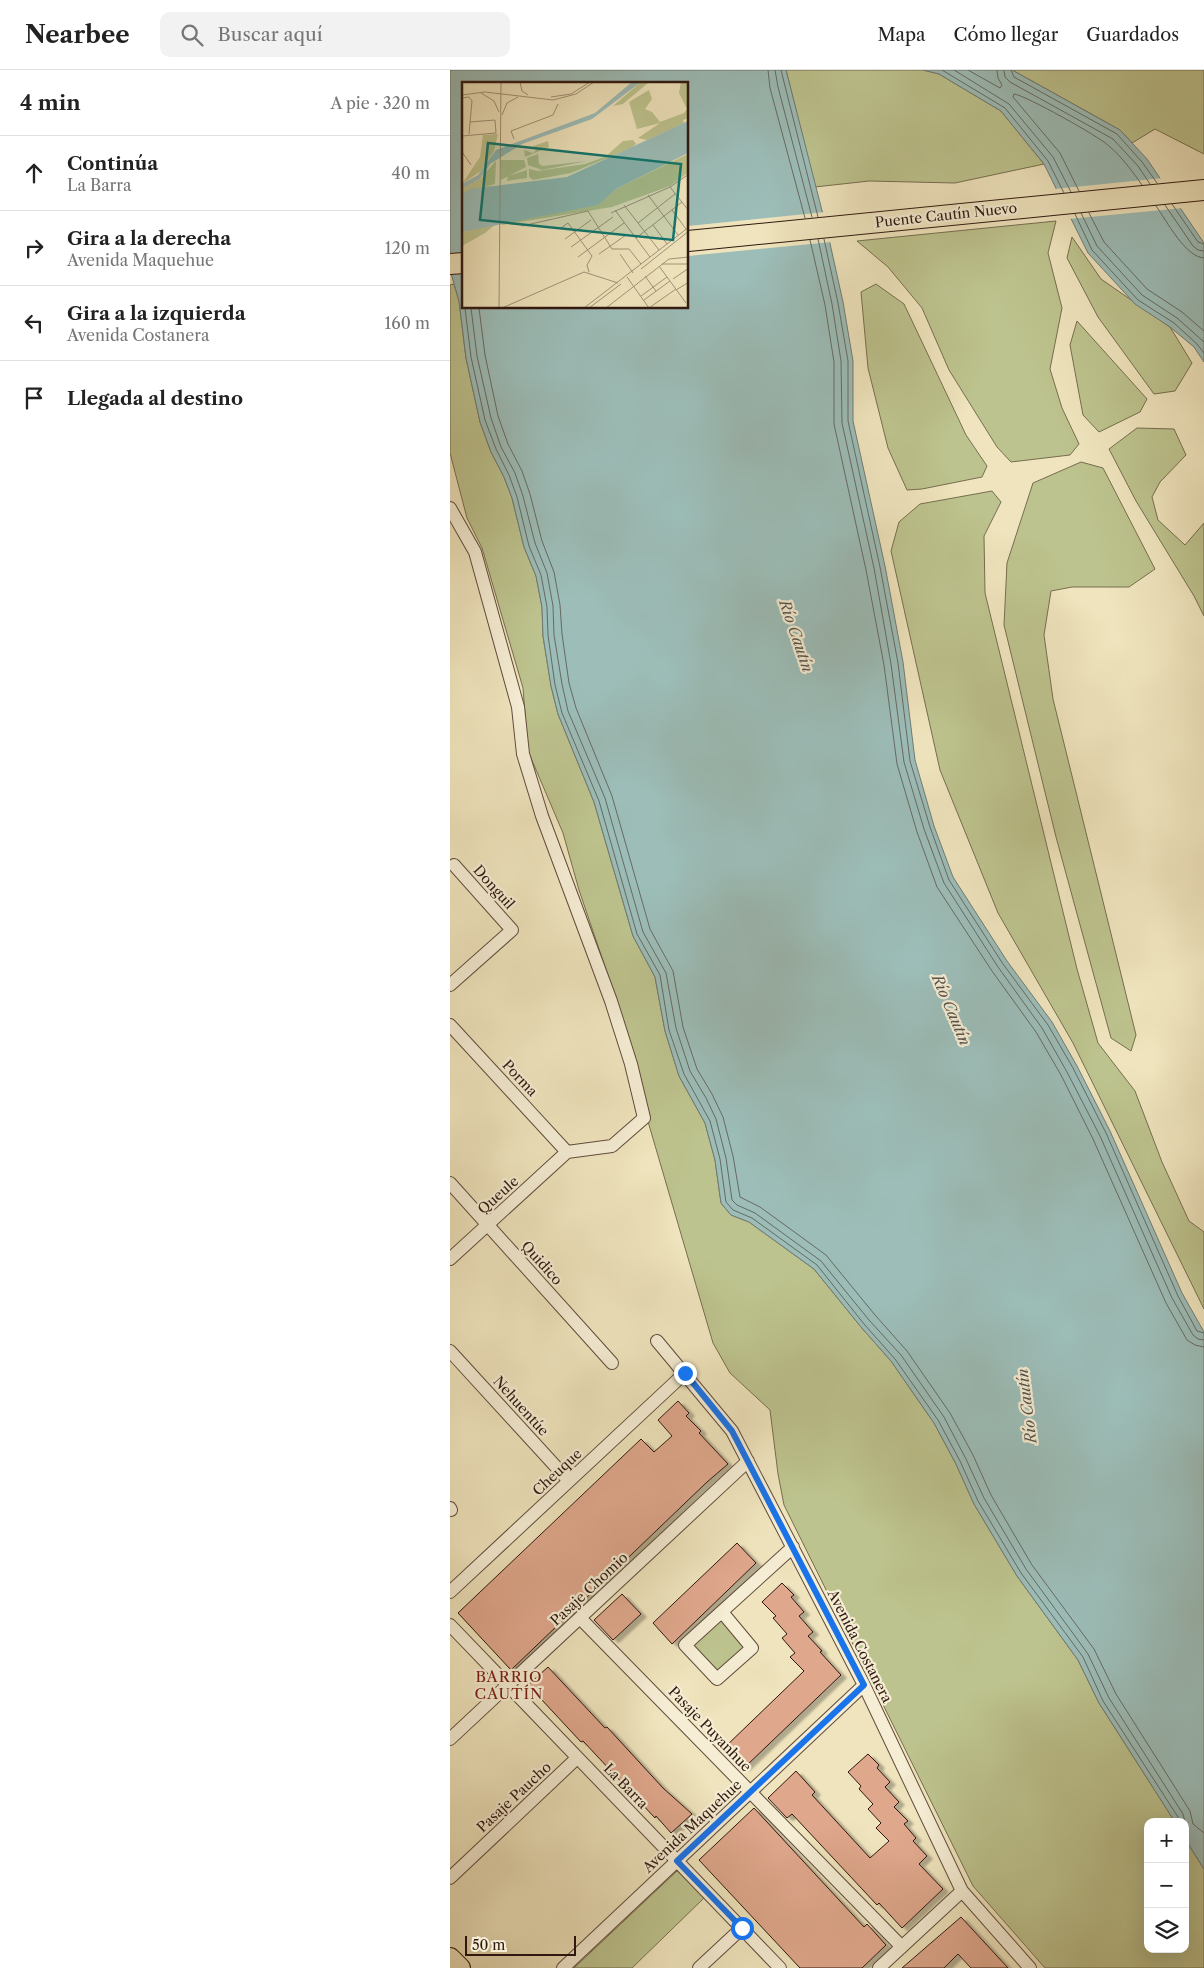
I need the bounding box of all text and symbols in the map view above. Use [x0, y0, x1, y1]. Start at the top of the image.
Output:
search box [160, 12, 510, 57]
text: Nearbee [25, 20, 130, 49]
icon: search [178, 21, 206, 49]
text: Buscar aquí [218, 23, 323, 46]
text: Mapa [877, 24, 926, 46]
text: Cómo llegar [954, 24, 1058, 46]
text: Guardados [1086, 24, 1179, 46]
inset map [462, 82, 689, 309]
text: 4 min [20, 90, 81, 115]
text: A pie · 320 m [330, 93, 430, 113]
text: Continúa [67, 152, 158, 175]
icon: ahead [20, 159, 48, 187]
text: 40 m [391, 163, 430, 183]
text: La Barra [67, 175, 131, 195]
street label: Puente Cautín Nuevo [874, 199, 1018, 231]
text: Gira a la derecha [67, 227, 231, 250]
icon: right [20, 234, 48, 262]
text: 120 m [385, 238, 430, 258]
text: Avenida Maquehue [67, 250, 214, 270]
text: Gira a la izquierda [67, 302, 246, 325]
icon: left [20, 309, 48, 337]
text: 160 m [385, 313, 430, 333]
text: Avenida Costanera [67, 325, 209, 345]
icon: arrive [20, 384, 48, 412]
text: Llegada al destino [67, 387, 243, 410]
water label: Río Cautín [775, 596, 818, 675]
street label: Donguil [470, 861, 518, 913]
water label: Río Cautín [928, 970, 975, 1048]
street label: Porma [498, 1056, 542, 1101]
street label: Queule [474, 1172, 522, 1218]
street label: Quidico [517, 1237, 567, 1289]
route end [674, 1362, 697, 1385]
water label: Río Cautín [1012, 1367, 1041, 1446]
street label: Nehuentúe [489, 1372, 553, 1440]
street label: Cheuque [529, 1445, 586, 1499]
street label: Pasaje Chomio [546, 1548, 632, 1630]
street label: Avenida Costanera [823, 1586, 897, 1706]
district label: BARRIO CAUTÍN [475, 1667, 543, 1703]
street label: Pasaje Puyanhue [665, 1682, 755, 1776]
street label: Pasaje Paucho [473, 1758, 555, 1836]
street label: La Barra [600, 1759, 652, 1813]
street label: Avenida Maquehue [638, 1775, 745, 1877]
map controls [1144, 1818, 1189, 1953]
button: + [1144, 1818, 1189, 1863]
button: − [1144, 1863, 1189, 1908]
button: layers [1144, 1908, 1189, 1953]
route start [731, 1917, 754, 1940]
scale bar [465, 1933, 576, 1956]
text: 50 m [472, 1936, 505, 1954]

